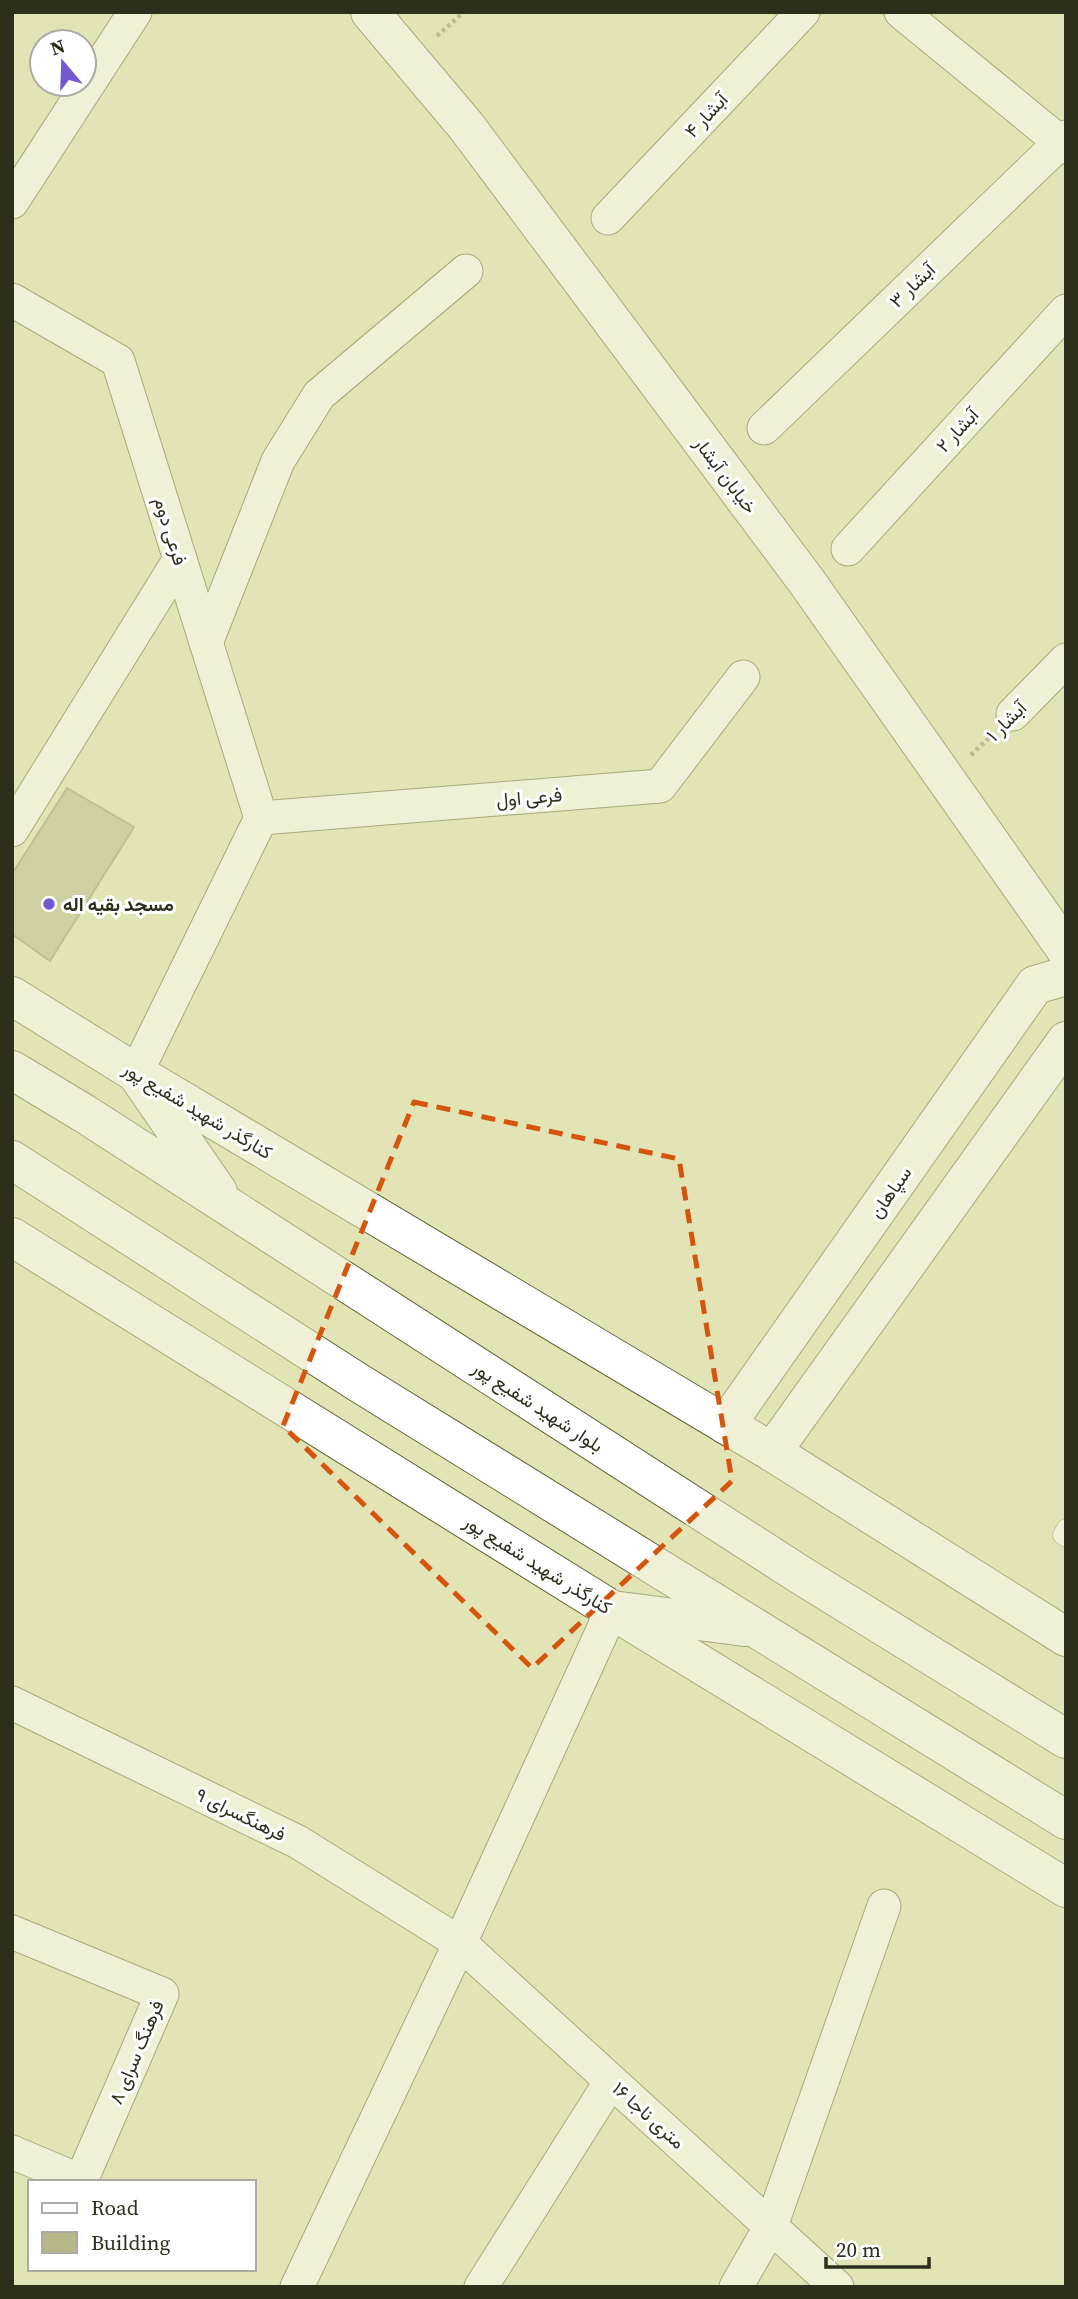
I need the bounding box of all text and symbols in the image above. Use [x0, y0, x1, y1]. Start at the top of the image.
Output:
north arrow [28, 28, 98, 98]
text: N [47, 32, 68, 61]
street label: آبشار ۴ [678, 86, 735, 143]
street label: آبشار ۳ [883, 256, 942, 313]
street label: آبشار ۲ [930, 401, 985, 458]
street label: خیابان آبشار [688, 430, 763, 519]
street label: فرعی دوم [148, 494, 194, 568]
street label: آبشار ۱ [980, 694, 1033, 747]
street label: فرعی اول [495, 781, 563, 813]
place label: مسجد بقیه اله [63, 891, 174, 917]
marker: مسجد بقیه اله [41, 896, 57, 912]
street label: کنارگذر شهید شفیع پور [117, 1055, 278, 1166]
street label: سپاهان [863, 1161, 918, 1224]
street label: بلوار شهید شفیع پور [466, 1353, 609, 1459]
street label: کنارگذر شهید شفیع پور [458, 1507, 617, 1621]
street label: فرهنگسرای ۹ [192, 1781, 290, 1847]
street label: فرهنگ سرای ۸ [102, 1996, 170, 2108]
street label: ۱۶ متری ناجا [607, 2075, 691, 2155]
legend [28, 2180, 256, 2271]
text: Road [91, 2193, 139, 2222]
scale bar [826, 2226, 929, 2270]
text: Building [91, 2228, 170, 2257]
text: 20 m [836, 2235, 881, 2264]

